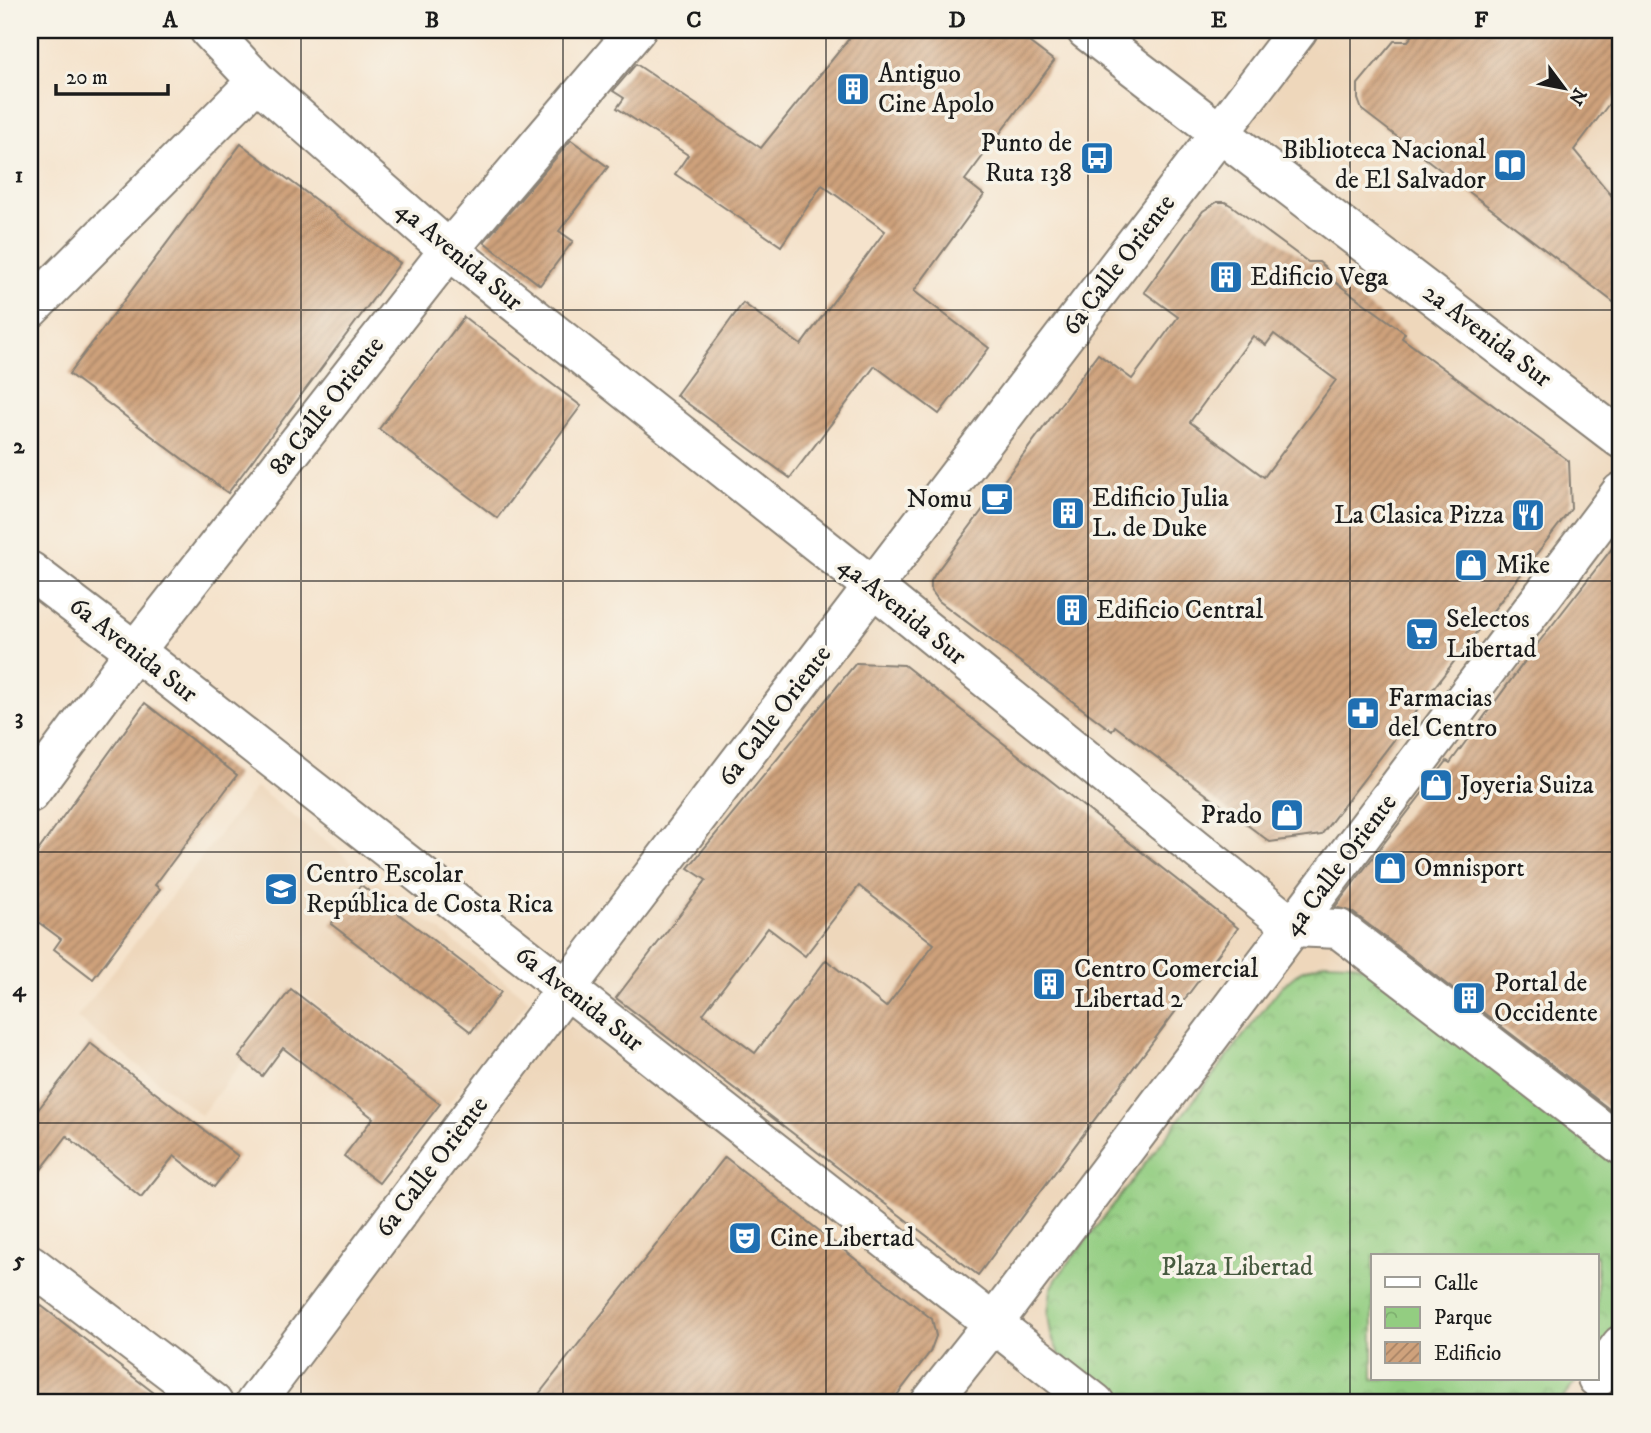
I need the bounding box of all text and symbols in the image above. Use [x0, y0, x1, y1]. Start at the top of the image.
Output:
text: A [162, 6, 179, 35]
text: B [425, 6, 439, 35]
text: C [686, 6, 702, 35]
text: D [948, 6, 966, 35]
text: E [1211, 6, 1227, 35]
text: F [1474, 6, 1489, 35]
scale bar [56, 52, 168, 96]
north arrow [1528, 52, 1598, 122]
place label: Antiguo Cine Apolo [878, 58, 994, 121]
text: 20 m [66, 65, 108, 91]
building icon: Antiguo Cine Apolo [834, 70, 872, 108]
text: N [1563, 84, 1591, 109]
place label: Punto de Ruta 138 [981, 127, 1072, 190]
place label: Biblioteca Nacional de El Salvador [1282, 134, 1486, 197]
bus stop icon: Punto de Ruta 138 [1078, 139, 1116, 177]
library icon: Biblioteca Nacional de El Salvador [1491, 146, 1529, 184]
text: 1 [15, 161, 23, 190]
street label: 6a Calle Oriente [1055, 188, 1183, 342]
street label: 4a Avenida Sur [389, 193, 529, 319]
building icon: Edificio Vega [1207, 258, 1245, 296]
place label: Edificio Vega [1250, 261, 1388, 294]
street label: 2a Avenida Sur [1416, 277, 1558, 396]
street label: 8a Calle Oriente [262, 330, 392, 482]
text: 2 [13, 432, 25, 461]
cafe icon: Nomu [978, 480, 1016, 518]
place label: Edificio Julia L. de Duke [1092, 482, 1229, 545]
place label: Nomu [907, 483, 972, 516]
building icon: Edificio Julia L. de Duke [1049, 494, 1087, 532]
restaurant icon: La Clasica Pizza [1509, 496, 1547, 534]
place label: La Clasica Pizza [1334, 499, 1504, 532]
shop icon: Mike [1452, 546, 1490, 584]
street label: 4a Avenida Sur [831, 549, 973, 673]
place label: Mike [1496, 549, 1550, 582]
street label: 6a Avenida Sur [62, 590, 204, 711]
building icon: Edificio Central [1053, 591, 1091, 629]
place label: Edificio Central [1096, 594, 1263, 627]
place label: Selectos Libertad [1446, 603, 1536, 666]
supermarket icon: Selectos Libertad [1403, 615, 1441, 653]
street label: 6a Calle Oriente [711, 639, 839, 793]
place label: Farmacias del Centro [1388, 682, 1497, 745]
pharmacy icon: Farmacias del Centro [1344, 694, 1382, 732]
text: 3 [15, 703, 23, 732]
shop icon: Joyeria Suiza [1417, 766, 1455, 804]
place label: Joyeria Suiza [1458, 769, 1594, 802]
street label: 4a Calle Oriente [1276, 787, 1404, 943]
shop icon: Prado [1268, 796, 1306, 834]
place label: Prado [1201, 799, 1262, 832]
shop icon: Omnisport [1371, 849, 1409, 887]
place label: Omnisport [1414, 852, 1525, 885]
place label: Centro Escolar República de Costa Rica [306, 858, 553, 921]
school or university icon: Centro Escolar República de Costa Rica [262, 870, 300, 908]
street label: 6a Avenida Sur [508, 939, 650, 1060]
place label: Centro Comercial Libertad 2 [1074, 953, 1258, 1016]
building icon: Centro Comercial Libertad 2 [1030, 965, 1068, 1003]
place label: Portal de Occidente [1494, 967, 1598, 1030]
text: 4 [12, 975, 27, 1004]
building icon: Portal de Occidente [1450, 979, 1488, 1017]
street label: 6a Calle Oriente [368, 1090, 496, 1244]
theatre icon: Cine Libertad [726, 1219, 764, 1257]
place label: Cine Libertad [770, 1222, 914, 1255]
text: 5 [12, 1246, 25, 1275]
park label: Plaza Libertad [1161, 1251, 1313, 1284]
legend [1371, 1254, 1598, 1380]
text: Calle [1434, 1271, 1478, 1297]
text: Parque [1434, 1305, 1492, 1331]
text: Edificio [1434, 1341, 1501, 1367]

